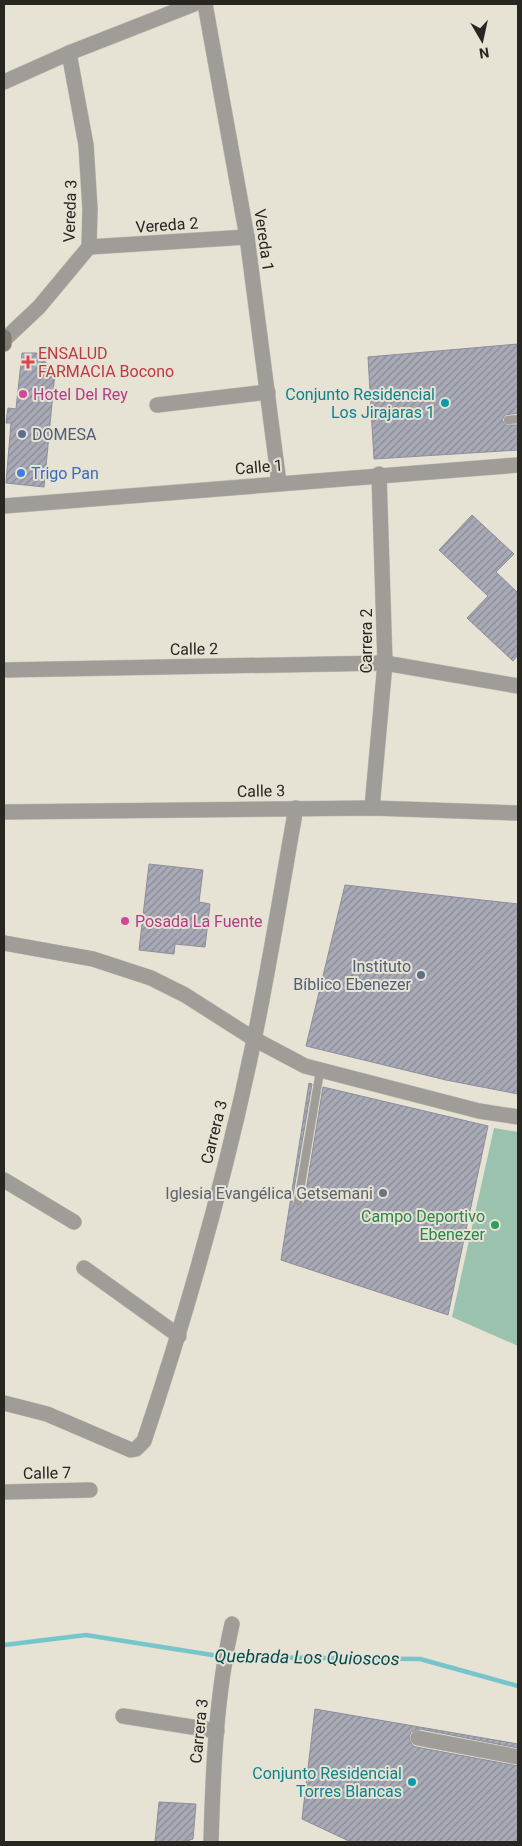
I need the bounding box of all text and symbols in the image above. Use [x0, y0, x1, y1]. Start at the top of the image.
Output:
north arrow [457, 15, 507, 65]
text: N [478, 44, 490, 62]
street label: Vereda 3 [59, 179, 81, 243]
street label: Vereda 1 [250, 208, 278, 272]
street label: Vereda 2 [135, 213, 199, 237]
place label: ENSALUD FARMACIA Bocono [38, 344, 174, 381]
marker: ENSALUD FARMACIA Bocono [22, 356, 34, 368]
place label: Hotel Del Rey [33, 385, 128, 404]
place label: Conjunto Residencial Los Jirajaras 1 [285, 385, 435, 422]
marker: Hotel Del Rey [17, 388, 29, 400]
marker: Conjunto Residencial Los Jirajaras 1 [439, 397, 451, 409]
place label: DOMESA [32, 425, 97, 444]
marker: DOMESA [16, 428, 28, 440]
street label: Calle 1 [234, 455, 284, 479]
place label: Trigo Pan [31, 464, 99, 483]
marker: Trigo Pan [15, 467, 27, 479]
street label: Carrera 2 [357, 608, 376, 674]
street label: Calle 2 [170, 639, 218, 659]
street label: Calle 3 [237, 781, 285, 801]
place label: Posada La Fuente [135, 912, 263, 931]
marker: Posada La Fuente [119, 915, 131, 927]
place label: Instituto Bíblico Ebenezer [293, 957, 412, 994]
marker: Instituto Bíblico Ebenezer [415, 969, 427, 981]
street label: Carrera 3 [197, 1098, 231, 1166]
place label: Iglesia Evangélica Getsemani [165, 1184, 373, 1203]
marker: Iglesia Evangélica Getsemani [377, 1187, 389, 1199]
place label: Campo Deportivo Ebenezer [361, 1207, 486, 1244]
marker: Campo Deportivo Ebenezer [489, 1219, 501, 1231]
street label: Calle 7 [23, 1463, 71, 1483]
water label: Quebrada Los Quioscos [214, 1645, 400, 1669]
street label: Carrera 3 [186, 1698, 212, 1764]
place label: Conjunto Residencial Torres Blancas [252, 1764, 402, 1801]
marker: Conjunto Residencial Torres Blancas [406, 1776, 418, 1788]

